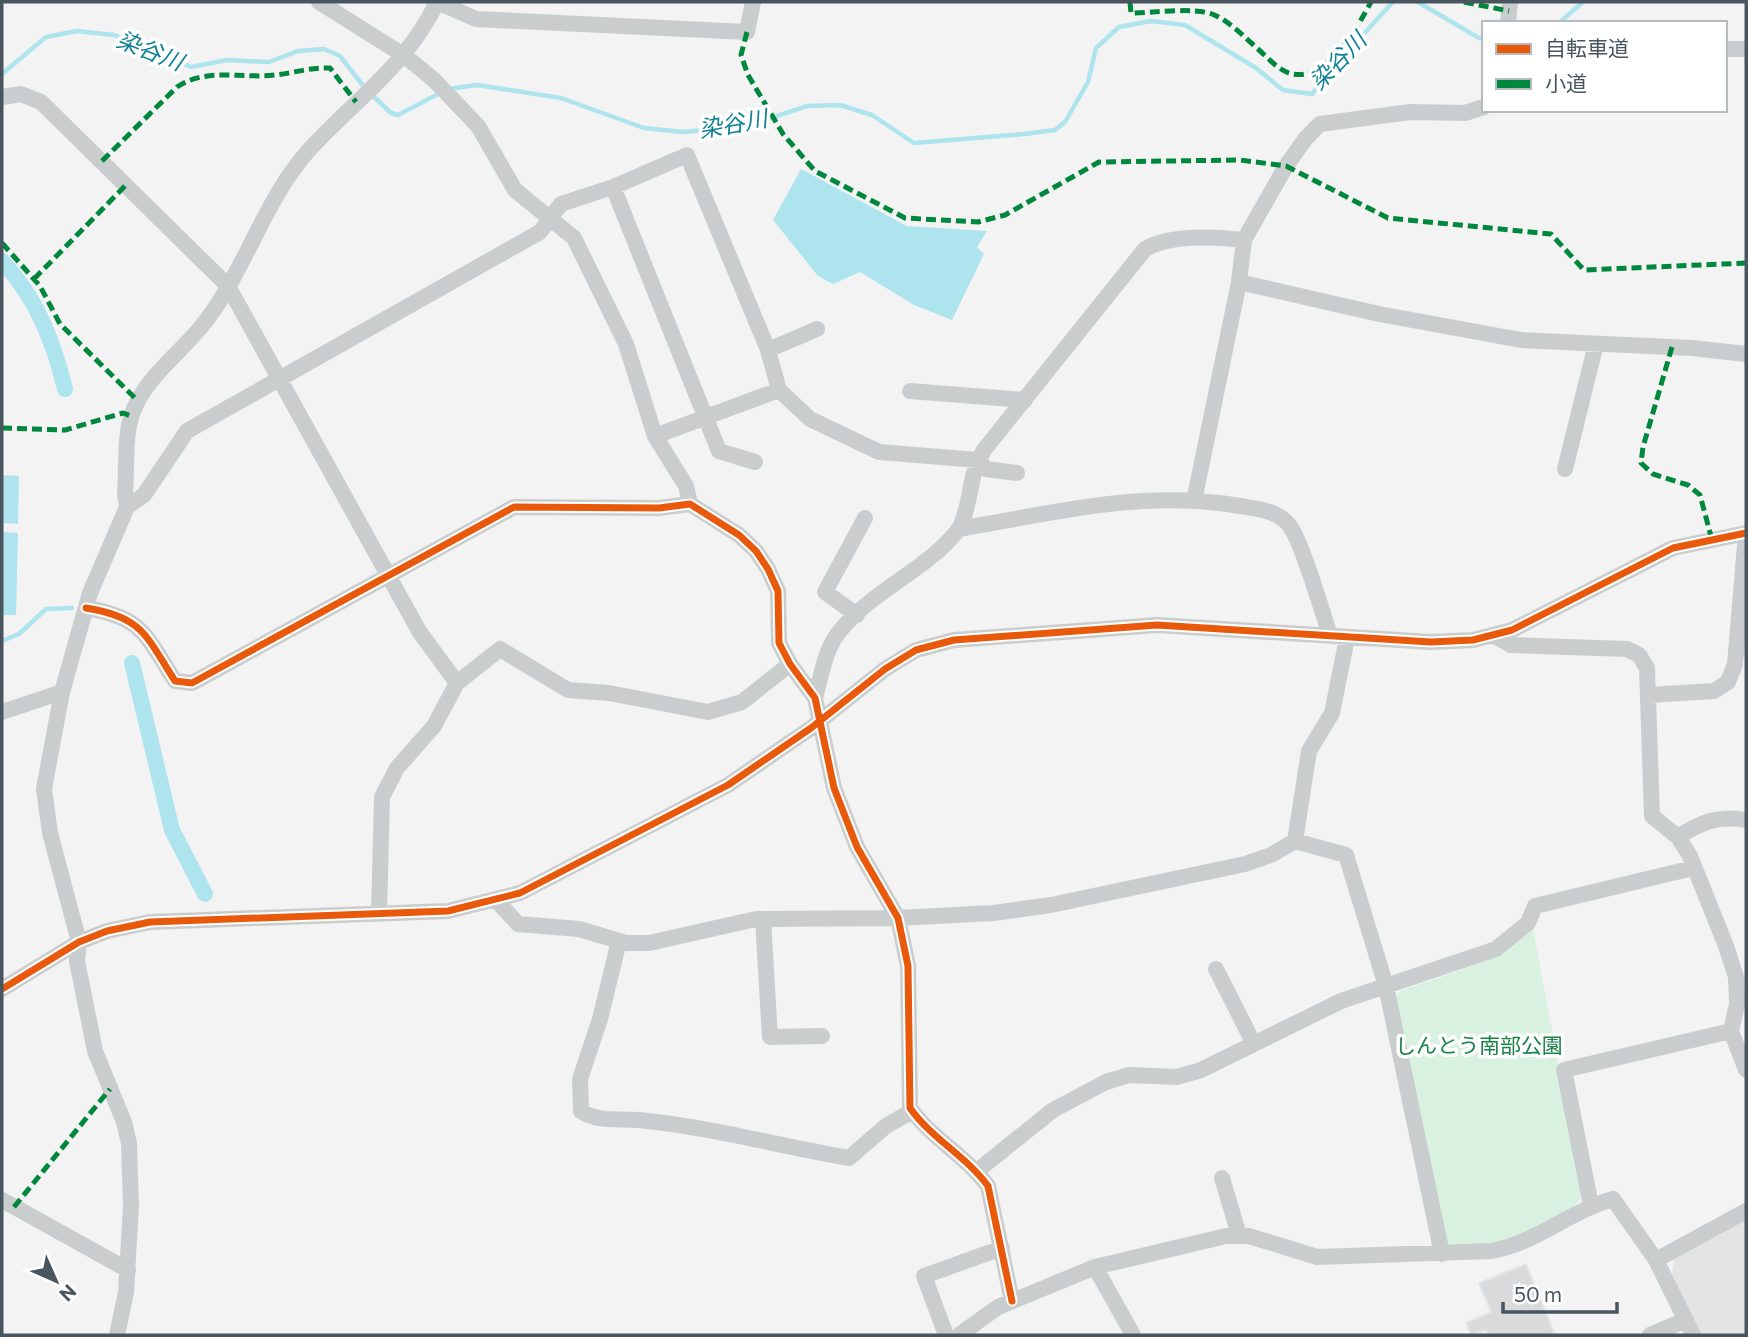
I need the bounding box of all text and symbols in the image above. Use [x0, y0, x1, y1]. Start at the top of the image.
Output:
legend [1482, 21, 1727, 112]
water label: 染谷川 [1303, 24, 1373, 95]
water label: 染谷川 [113, 25, 190, 77]
text: 自転車道 [1545, 35, 1629, 60]
text: 小道 [1545, 70, 1587, 95]
water label: 染谷川 [696, 103, 772, 143]
park label: しんとう南部公園 [1395, 1032, 1563, 1057]
north arrow [21, 1246, 91, 1316]
scale bar [1503, 1270, 1617, 1314]
text: N [55, 1280, 82, 1307]
text: 50 m [1514, 1281, 1562, 1306]

